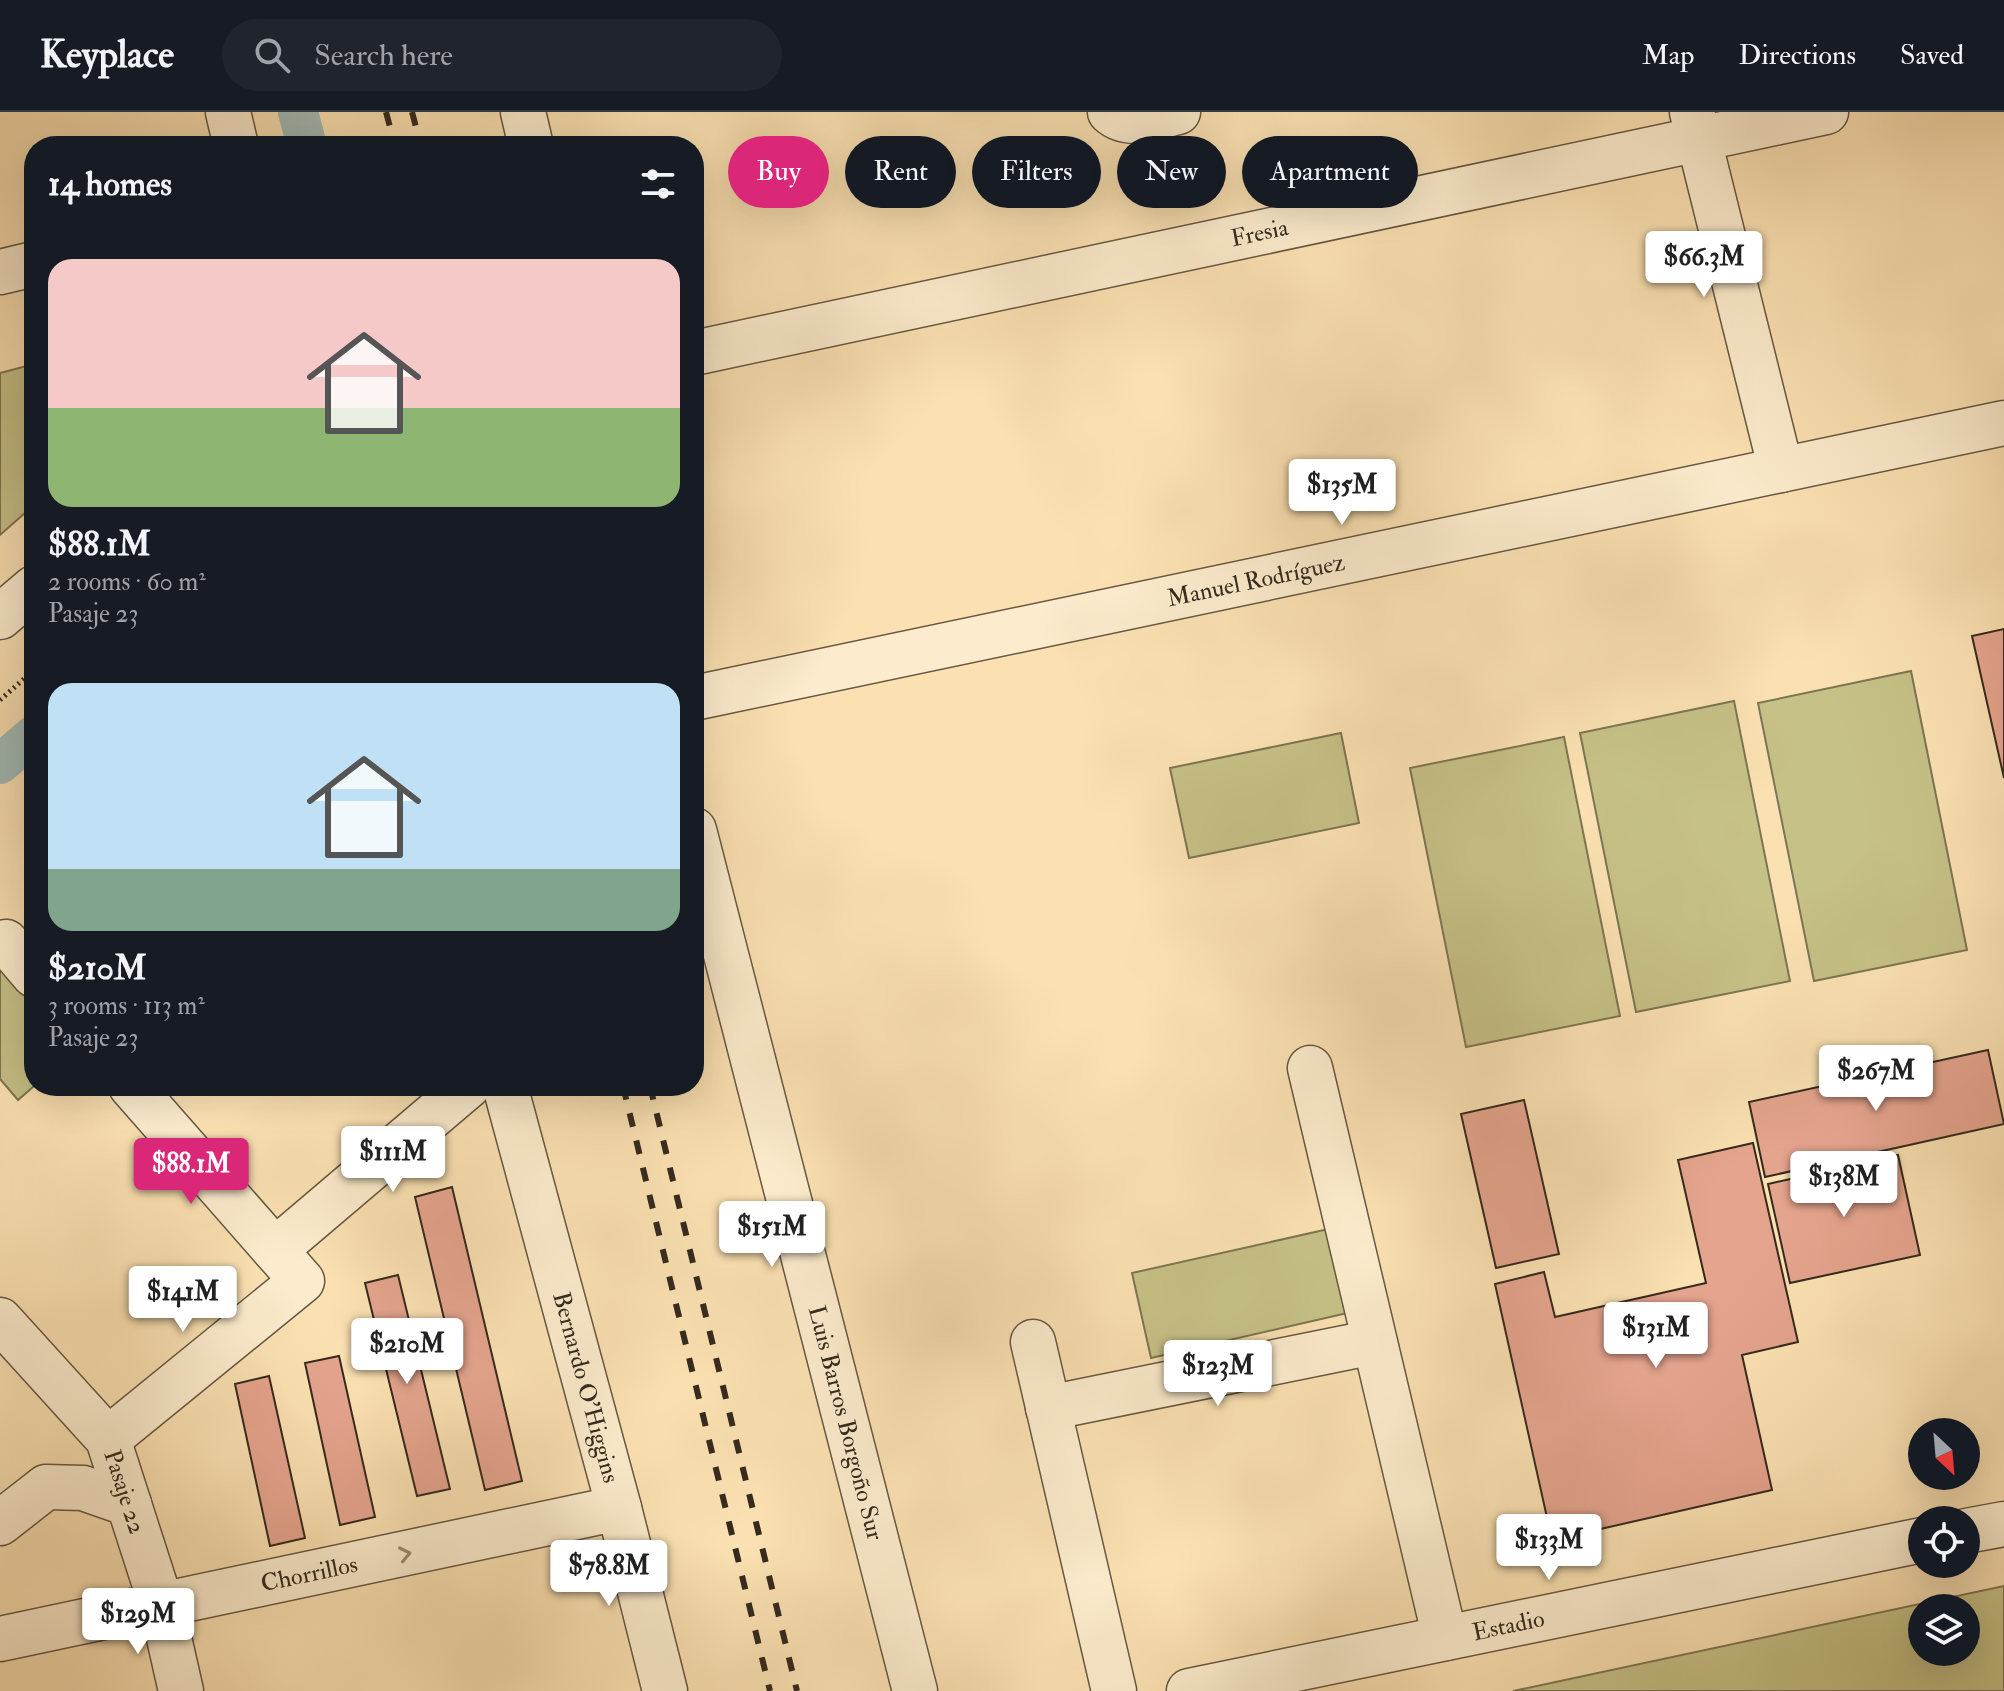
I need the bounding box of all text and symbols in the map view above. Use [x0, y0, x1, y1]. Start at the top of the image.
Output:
search box [222, 19, 782, 91]
text: Keyplace [40, 31, 174, 79]
icon: search [250, 33, 294, 77]
text: Search here [314, 37, 453, 74]
text: Map [1642, 38, 1695, 73]
text: Directions [1739, 38, 1856, 73]
text: Saved [1900, 38, 1964, 73]
chip: Buy [728, 136, 829, 208]
chip: Rent [845, 136, 956, 208]
chip: Filters [972, 136, 1101, 208]
chip: New [1117, 136, 1226, 208]
chip: Apartment [1242, 136, 1418, 208]
icon: filters [636, 162, 680, 206]
text: 14 homes [48, 163, 172, 206]
street label: Fresia [1228, 212, 1292, 254]
pin: $66.3M [1639, 231, 1769, 299]
text: $66.3M [1663, 241, 1745, 273]
icon: home [292, 311, 436, 455]
pin: $135M [1286, 459, 1398, 527]
text: $135M [1307, 469, 1377, 501]
text: $88.1M [48, 523, 151, 566]
street label: Manuel Rodríguez [1164, 547, 1348, 614]
text: 2 rooms · 60 m² [48, 566, 206, 598]
text: Pasaje 23 [48, 598, 138, 630]
icon: home [292, 735, 436, 879]
text: $210M [48, 947, 147, 990]
text: 3 rooms · 113 m² [48, 990, 205, 1022]
text: Pasaje 23 [48, 1022, 138, 1054]
pin: $267M [1820, 1045, 1932, 1113]
text: $267M [1837, 1055, 1915, 1087]
pin: $111M [337, 1126, 449, 1194]
text: $111M [359, 1136, 427, 1168]
pin: $88.1M [126, 1138, 256, 1206]
text: $88.1M [152, 1148, 230, 1180]
pin: $138M [1788, 1151, 1900, 1219]
text: $138M [1808, 1161, 1880, 1193]
pin: $151M [716, 1201, 828, 1269]
text: $151M [737, 1211, 807, 1243]
pin: $141M [127, 1266, 239, 1334]
text: $141M [147, 1276, 219, 1308]
street label: Bernardo O'Higgins [545, 1288, 626, 1486]
street label: Luis Barros Borgoño Sur [801, 1302, 891, 1543]
pin: $131M [1600, 1302, 1712, 1370]
text: $131M [1622, 1312, 1690, 1344]
pin: $210M [351, 1318, 463, 1386]
text: $210M [369, 1328, 445, 1360]
pin: $123M [1162, 1340, 1274, 1408]
text: $123M [1182, 1350, 1254, 1382]
north arrow [1908, 1418, 1980, 1490]
map controls [1908, 1418, 1980, 1666]
street label: Pasaje 22 [96, 1446, 152, 1538]
button: locate [1908, 1506, 1980, 1578]
pin: $133M [1493, 1514, 1605, 1582]
text: $133M [1514, 1524, 1584, 1556]
pin: $78.8M [544, 1540, 674, 1608]
one-way arrow [398, 1546, 411, 1563]
street label: Chorrillos [258, 1549, 360, 1599]
text: $78.8M [568, 1550, 650, 1582]
pin: $129M [82, 1588, 194, 1656]
button: layers [1908, 1594, 1980, 1666]
text: $129M [100, 1598, 176, 1630]
street label: Estadio [1470, 1603, 1547, 1648]

